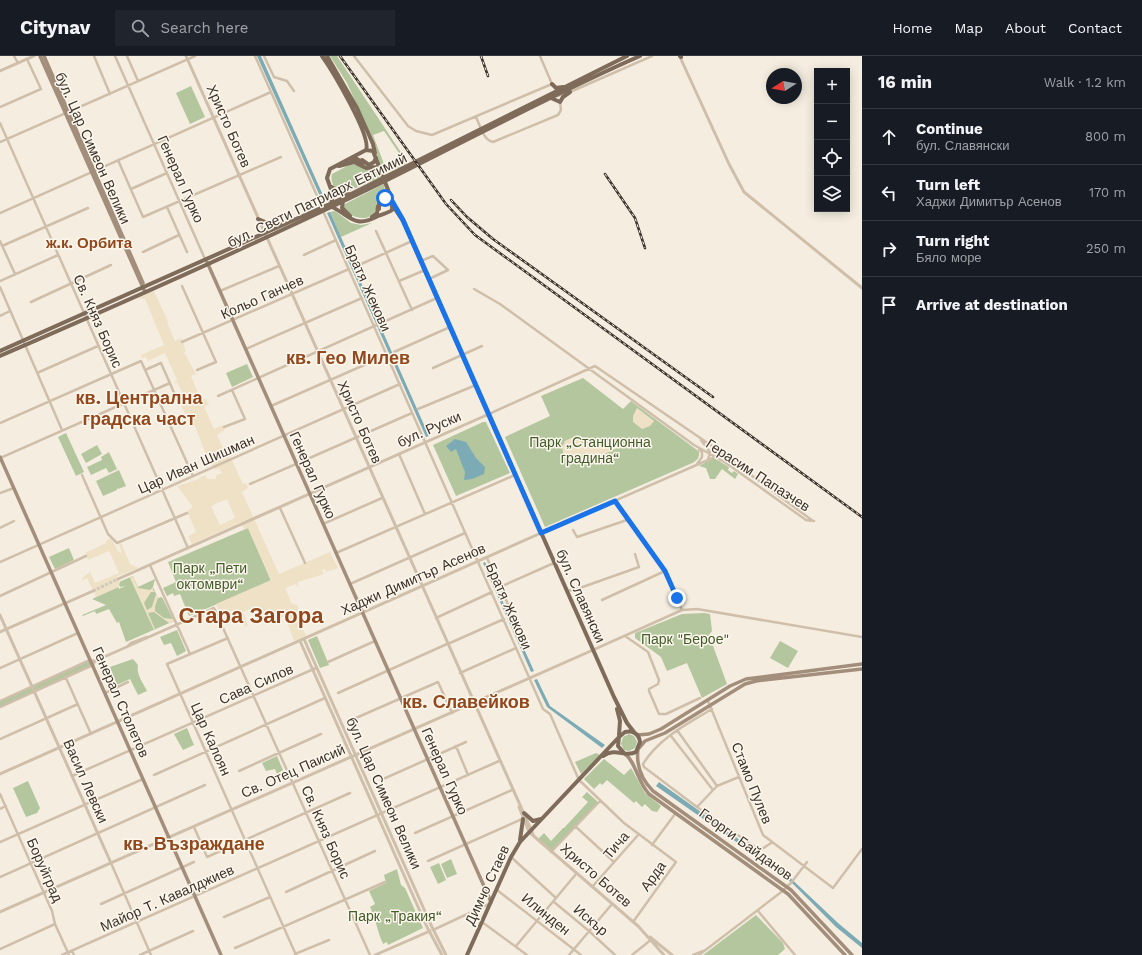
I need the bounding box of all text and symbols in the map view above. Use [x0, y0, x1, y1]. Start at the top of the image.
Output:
search box [115, 10, 395, 46]
text: Citynav [20, 16, 91, 39]
icon: search [129, 17, 151, 39]
text: Search here [161, 19, 248, 37]
text: Home [892, 20, 932, 36]
text: Map [954, 20, 983, 36]
text: About [1005, 20, 1046, 36]
text: Contact [1068, 20, 1122, 36]
north arrow [766, 68, 802, 104]
map controls [814, 68, 850, 212]
button: + [814, 68, 850, 104]
street label: бул. Цар Симеон Велики [52, 70, 134, 226]
text: 16 min [878, 72, 932, 92]
text: Walk · 1.2 km [1044, 75, 1126, 90]
street label: Христо Ботев [204, 82, 254, 170]
button: − [814, 104, 850, 140]
text: Continue [916, 120, 983, 138]
icon: ahead [878, 126, 900, 148]
text: 800 m [1085, 129, 1126, 144]
street label: Генерал Гурко [155, 133, 207, 225]
text: бул. Славянски [916, 138, 1009, 153]
button: locate [814, 140, 850, 176]
street label: бул. Свети Патриарх Евтимий [225, 150, 409, 250]
button: layers [814, 176, 850, 212]
text: Turn left [916, 176, 980, 194]
icon: left [878, 182, 900, 204]
text: 170 m [1089, 185, 1126, 200]
route start [376, 189, 394, 207]
text: Хаджи Димитър Асенов [916, 194, 1062, 209]
text: Turn right [916, 232, 989, 250]
district label: ж.к. Орбита [45, 234, 133, 252]
icon: right [878, 238, 900, 260]
text: 250 m [1086, 241, 1126, 256]
street label: Братя Жекови [342, 242, 394, 334]
text: Бяло море [916, 250, 982, 265]
street label: Св. Княз Борис [70, 272, 126, 370]
street label: Кольо Ганчев [218, 272, 306, 322]
icon: arrive [878, 294, 900, 316]
text: Arrive at destination [916, 296, 1068, 314]
district label: кв. Гео Милев [286, 347, 410, 368]
street label: Христо Ботев [335, 378, 385, 466]
district label: кв. Централна градска част [76, 387, 203, 429]
street label: бул. Руски [395, 408, 463, 450]
street label: Генерал Гурко [287, 429, 339, 521]
street label: Цар Иван Шишман [135, 431, 257, 497]
park label: Парк „Станционна градина“ [529, 434, 651, 466]
street label: Герасим Папазчев [703, 435, 813, 515]
street label: Хаджи Димитър Асенов [338, 540, 488, 618]
street label: бул. Славянски [553, 547, 609, 645]
park label: Парк „Пети октомври“ [173, 560, 247, 592]
street label: Братя Жекови [483, 560, 535, 652]
route end [668, 589, 686, 607]
district label: Стара Загора [179, 603, 324, 628]
park label: Парк "Берое" [641, 631, 729, 647]
street label: Генерал Столетов [89, 644, 153, 760]
street label: Сава Силов [216, 661, 296, 707]
district label: кв. Славейков [402, 691, 530, 712]
street label: Цар Калоян [188, 700, 234, 778]
street label: бул. Цар Симеон Велики [343, 715, 425, 871]
street label: Генерал Гурко [419, 725, 471, 817]
street label: Васил Левски [60, 737, 112, 825]
street label: Стамо Пулев [728, 740, 776, 826]
street label: Св. Отец Паисий [239, 741, 347, 801]
street label: Св. Княз Борис [298, 783, 354, 881]
street label: Георги Байданов [696, 805, 796, 883]
street label: Тича [600, 828, 632, 862]
district label: кв. Възраждане [123, 833, 265, 854]
street label: Боруйград [24, 836, 66, 904]
street label: Христо Ботев [557, 840, 635, 910]
street label: Димчо Стаев [462, 843, 512, 927]
street label: Арда [637, 858, 669, 894]
street label: Майор Т. Кавалджиев [98, 861, 236, 935]
street label: Илинден [519, 890, 573, 938]
street label: Искър [571, 901, 612, 939]
park label: Парк „Тракия“ [348, 908, 442, 924]

